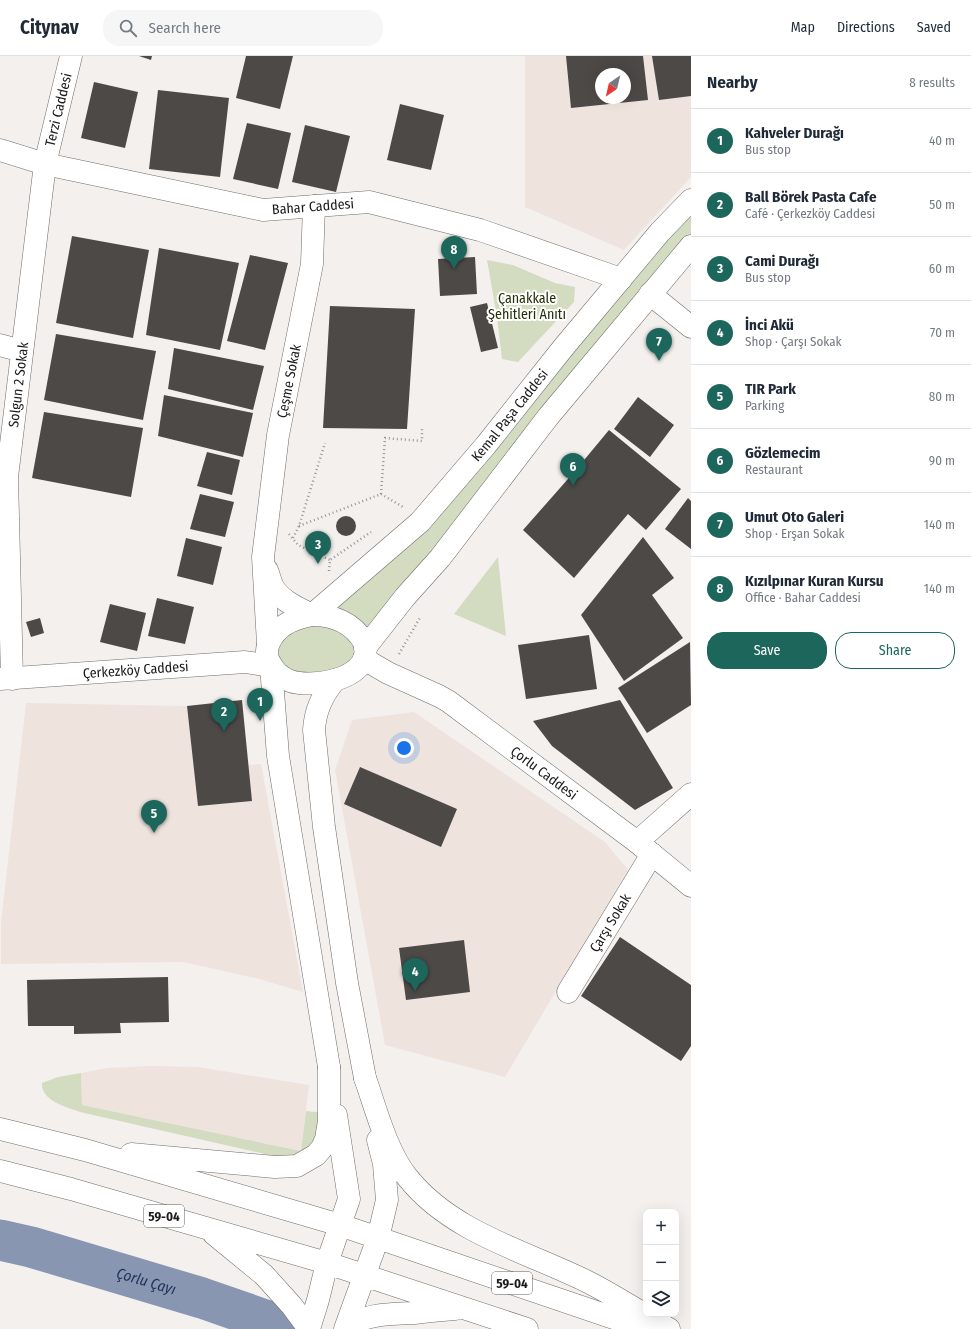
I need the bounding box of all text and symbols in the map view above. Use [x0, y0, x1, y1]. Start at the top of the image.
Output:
search box [103, 10, 383, 46]
text: Citynav [20, 16, 79, 39]
icon: search [117, 17, 139, 39]
text: Search here [149, 19, 221, 37]
text: Map [791, 19, 815, 36]
text: Directions [837, 19, 895, 36]
text: Saved [917, 19, 951, 36]
north arrow [595, 68, 631, 104]
street label: Terzi Caddesi [42, 71, 76, 148]
text: Nearby [707, 72, 758, 93]
text: 8 results [909, 75, 955, 90]
text: Kahveler Durağı [745, 124, 844, 142]
text: 1 [717, 133, 723, 148]
text: 40 m [929, 133, 955, 148]
text: Bus stop [745, 142, 791, 157]
text: Ball Börek Pasta Cafe [745, 188, 877, 206]
street label: Bahar Caddesi [271, 195, 355, 218]
text: 2 [717, 197, 723, 212]
text: 50 m [929, 197, 955, 212]
text: Café · Çerkezköy Caddesi [745, 206, 875, 221]
pin: 8 [441, 236, 467, 269]
text: Cami Durağı [745, 252, 819, 270]
text: 3 [717, 261, 723, 276]
text: 60 m [929, 261, 955, 276]
text: Bus stop [745, 270, 791, 285]
park label: Çanakkale Şehitleri Anıtı [488, 290, 566, 323]
text: İnci Akü [745, 316, 794, 334]
text: 4 [717, 325, 723, 340]
text: 70 m [930, 325, 955, 340]
pin: 7 [646, 328, 672, 361]
text: Shop · Çarşı Sokak [745, 334, 842, 349]
street label: Solgun 2 Sokak [5, 341, 32, 429]
street label: Çeşme Sokak [274, 342, 305, 420]
street label: Kemal Paşa Caddesi [468, 366, 552, 465]
text: TIR Park [745, 380, 796, 398]
text: 5 [717, 389, 723, 404]
text: 80 m [929, 389, 955, 404]
text: Parking [745, 398, 784, 413]
text: Gözlemecim [745, 444, 821, 462]
pin: 6 [560, 453, 586, 486]
text: 6 [717, 453, 723, 468]
text: 90 m [929, 453, 955, 468]
text: Restaurant [745, 462, 803, 477]
text: Umut Oto Galeri [745, 508, 844, 526]
text: 7 [717, 517, 723, 532]
text: 140 m [924, 517, 955, 532]
text: Shop · Erşan Sokak [745, 526, 845, 541]
pin: 3 [305, 531, 331, 564]
text: Kızılpınar Kuran Kursu [745, 572, 884, 590]
text: 8 [717, 581, 723, 596]
text: 140 m [924, 581, 955, 596]
text: Office · Bahar Caddesi [745, 590, 861, 605]
button: Save [707, 632, 827, 669]
button: Share [835, 632, 955, 669]
street label: Çerkezköy Caddesi [82, 658, 189, 682]
pin: 1 [247, 688, 273, 721]
pin: 2 [211, 698, 237, 731]
your location [394, 738, 414, 758]
street label: Çorlu Caddesi [507, 743, 581, 804]
pin: 5 [141, 800, 167, 833]
street label: Çarşı Sokak [586, 890, 635, 955]
pin: 4 [402, 958, 428, 991]
road number: 59-04 [144, 1205, 184, 1227]
map controls [643, 1209, 679, 1317]
button: + [643, 1209, 679, 1245]
button: − [643, 1245, 679, 1281]
water label: Çorlu Çayı [114, 1264, 178, 1299]
road number: 59-04 [492, 1272, 532, 1294]
button: layers [643, 1281, 679, 1317]

